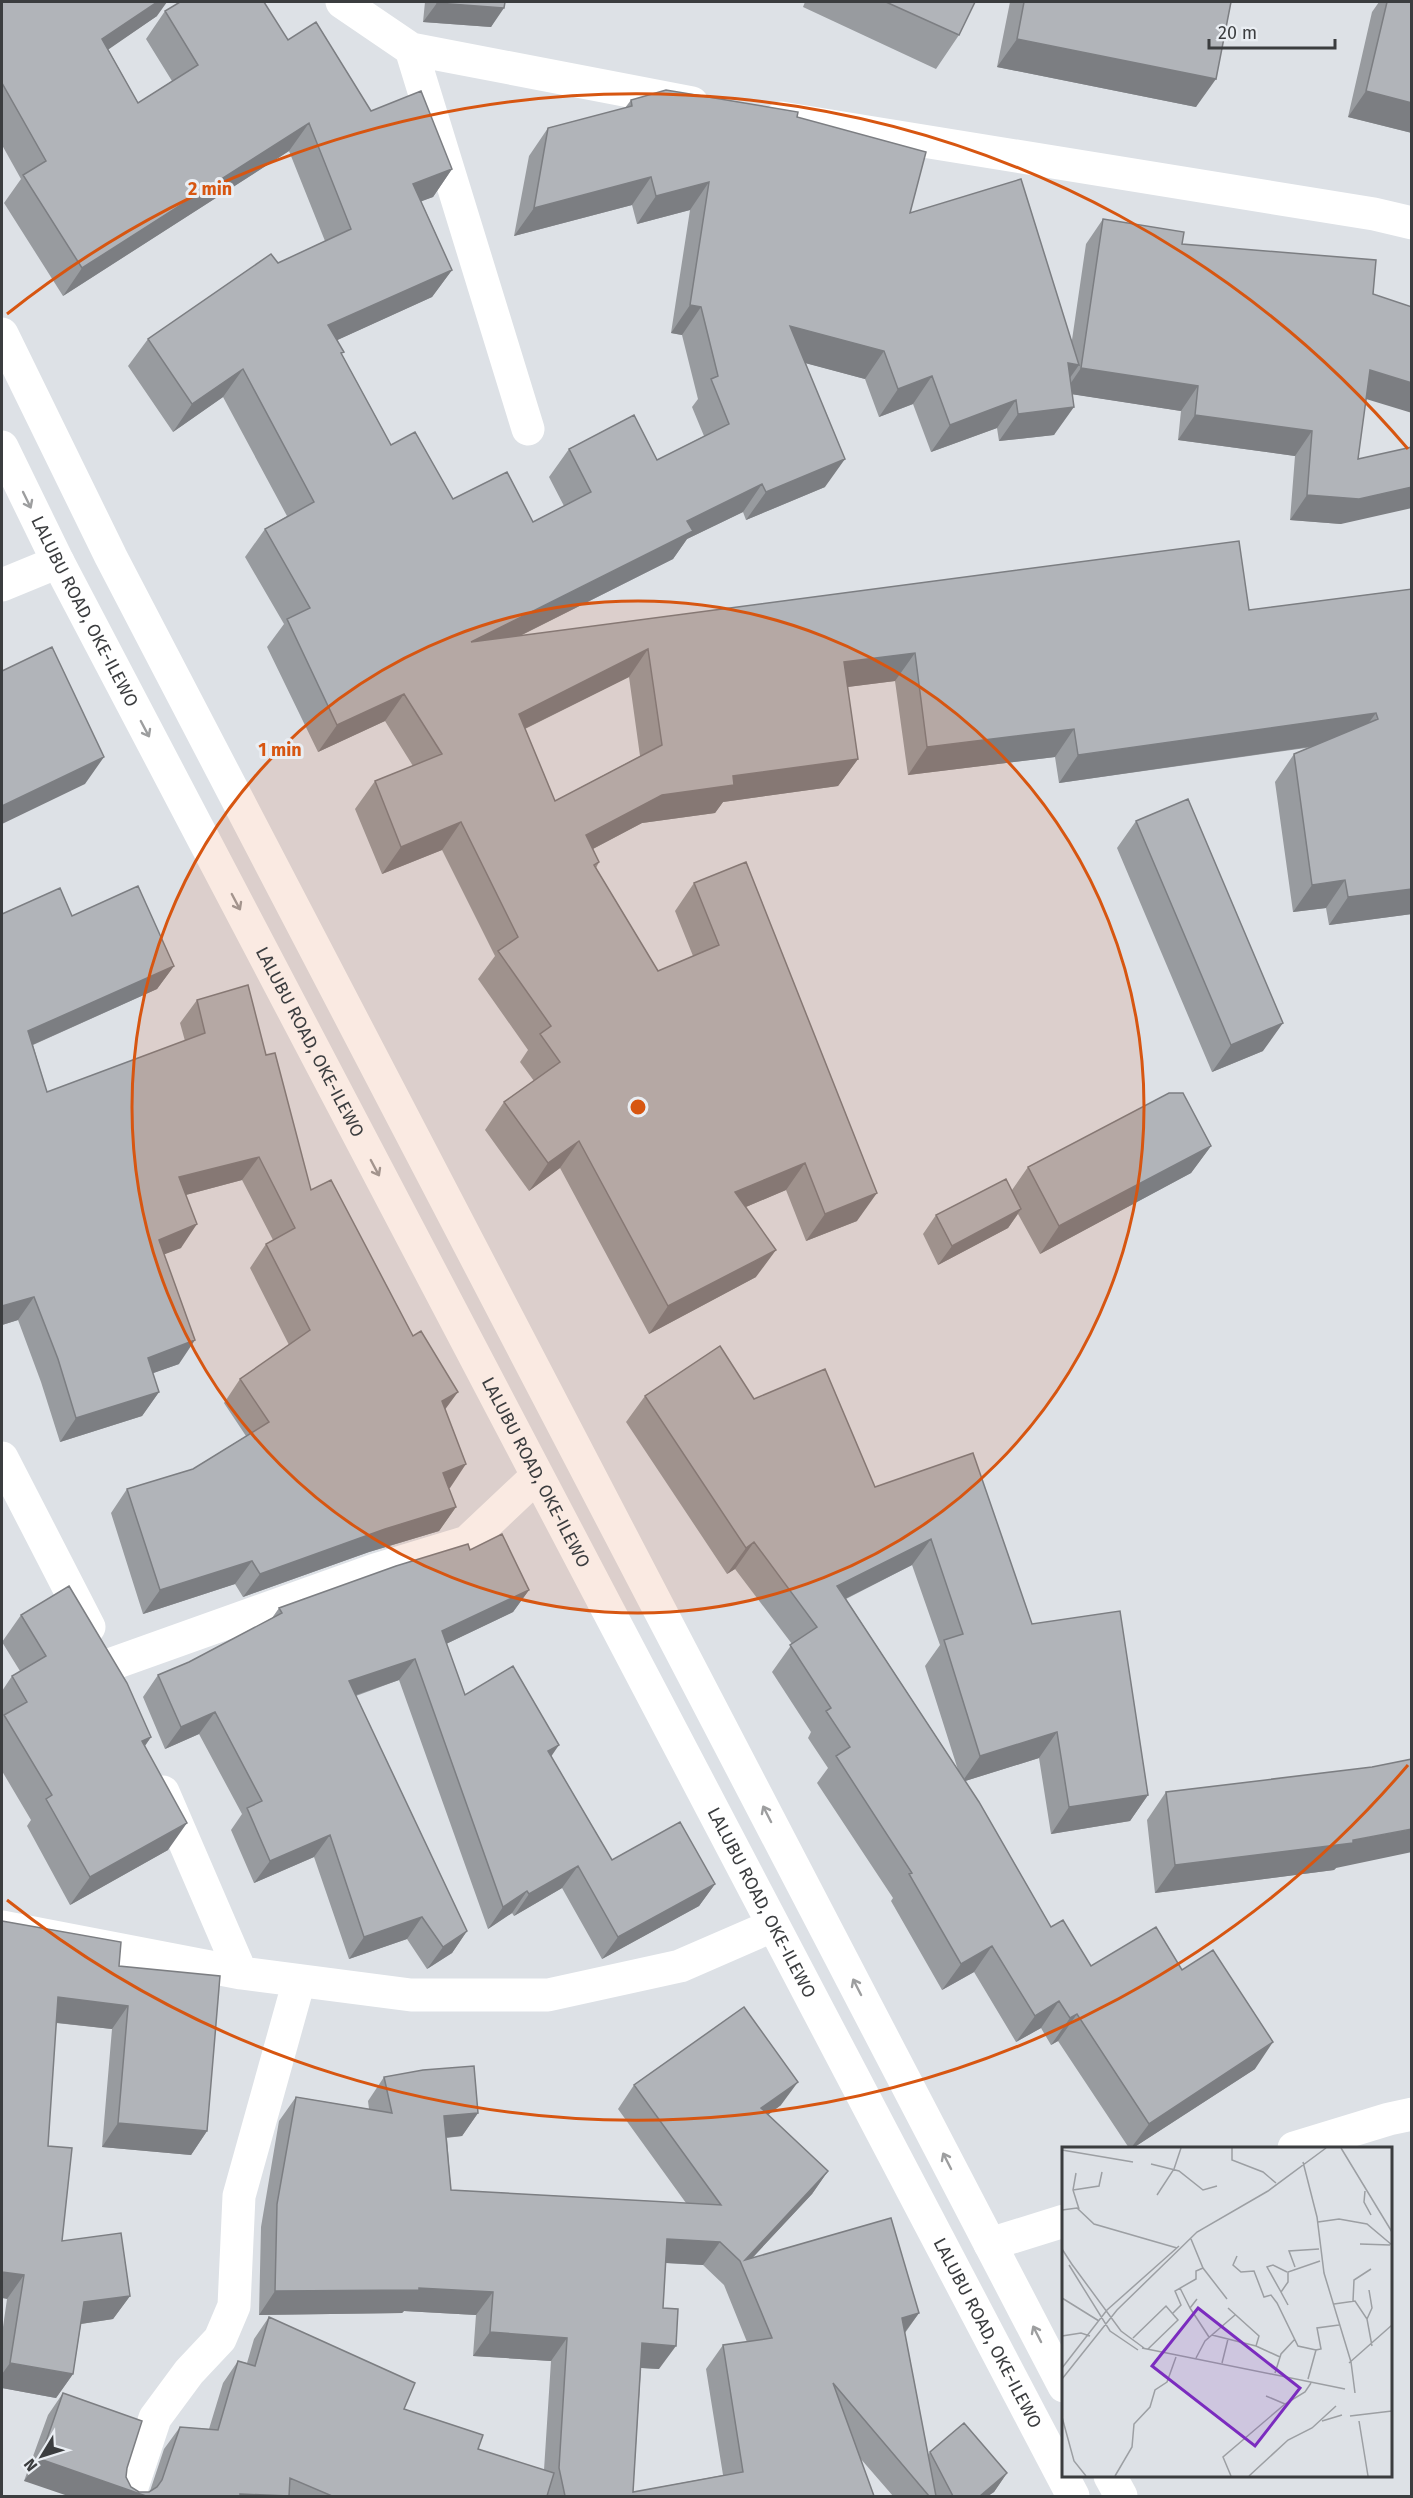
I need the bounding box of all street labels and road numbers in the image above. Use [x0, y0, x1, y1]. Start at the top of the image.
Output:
street label: LALUBU ROAD, OKE-ILEWO [26, 512, 143, 711]
street label: LALUBU ROAD, OKE-ILEWO [251, 943, 369, 1141]
street label: LALUBU ROAD, OKE-ILEWO [477, 1373, 595, 1571]
street label: LALUBU ROAD, OKE-ILEWO [703, 1804, 821, 2002]
street label: LALUBU ROAD, OKE-ILEWO [928, 2234, 1046, 2432]

